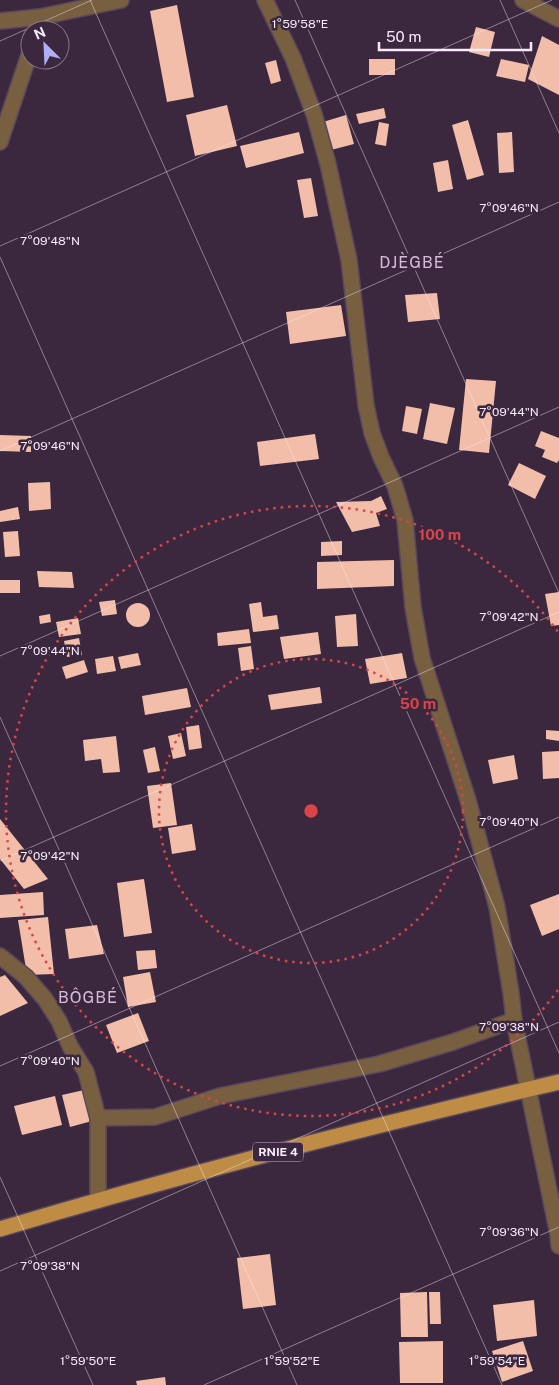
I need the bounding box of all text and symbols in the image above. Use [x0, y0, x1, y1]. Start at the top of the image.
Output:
text: 1°59'58"E [272, 17, 328, 31]
north arrow [20, 20, 70, 70]
scale bar [379, 20, 532, 52]
text: N [31, 24, 48, 43]
text: 50 m [386, 28, 421, 45]
text: 7°09'46"N [479, 201, 539, 215]
text: 7°09'48"N [20, 234, 80, 248]
district label: DJÈGBÉ [379, 252, 445, 272]
text: 7°09'44"N [479, 405, 539, 419]
text: 7°09'46"N [20, 439, 80, 453]
text: 100 m [419, 526, 461, 543]
text: 7°09'42"N [479, 610, 539, 624]
text: 7°09'44"N [20, 644, 80, 658]
text: 50 m [400, 695, 436, 712]
centre of rings [302, 802, 320, 820]
text: 7°09'40"N [479, 815, 539, 829]
text: 7°09'42"N [20, 849, 80, 863]
district label: BÔGBÉ [58, 987, 118, 1007]
text: 7°09'38"N [479, 1020, 539, 1034]
text: 7°09'40"N [20, 1054, 80, 1068]
road number: RNIE 4 [253, 1142, 303, 1162]
text: 7°09'36"N [479, 1225, 539, 1239]
text: 7°09'38"N [20, 1259, 80, 1273]
text: 1°59'50"E [60, 1354, 116, 1368]
text: 1°59'52"E [264, 1354, 320, 1368]
text: 1°59'54"E [469, 1354, 525, 1368]

